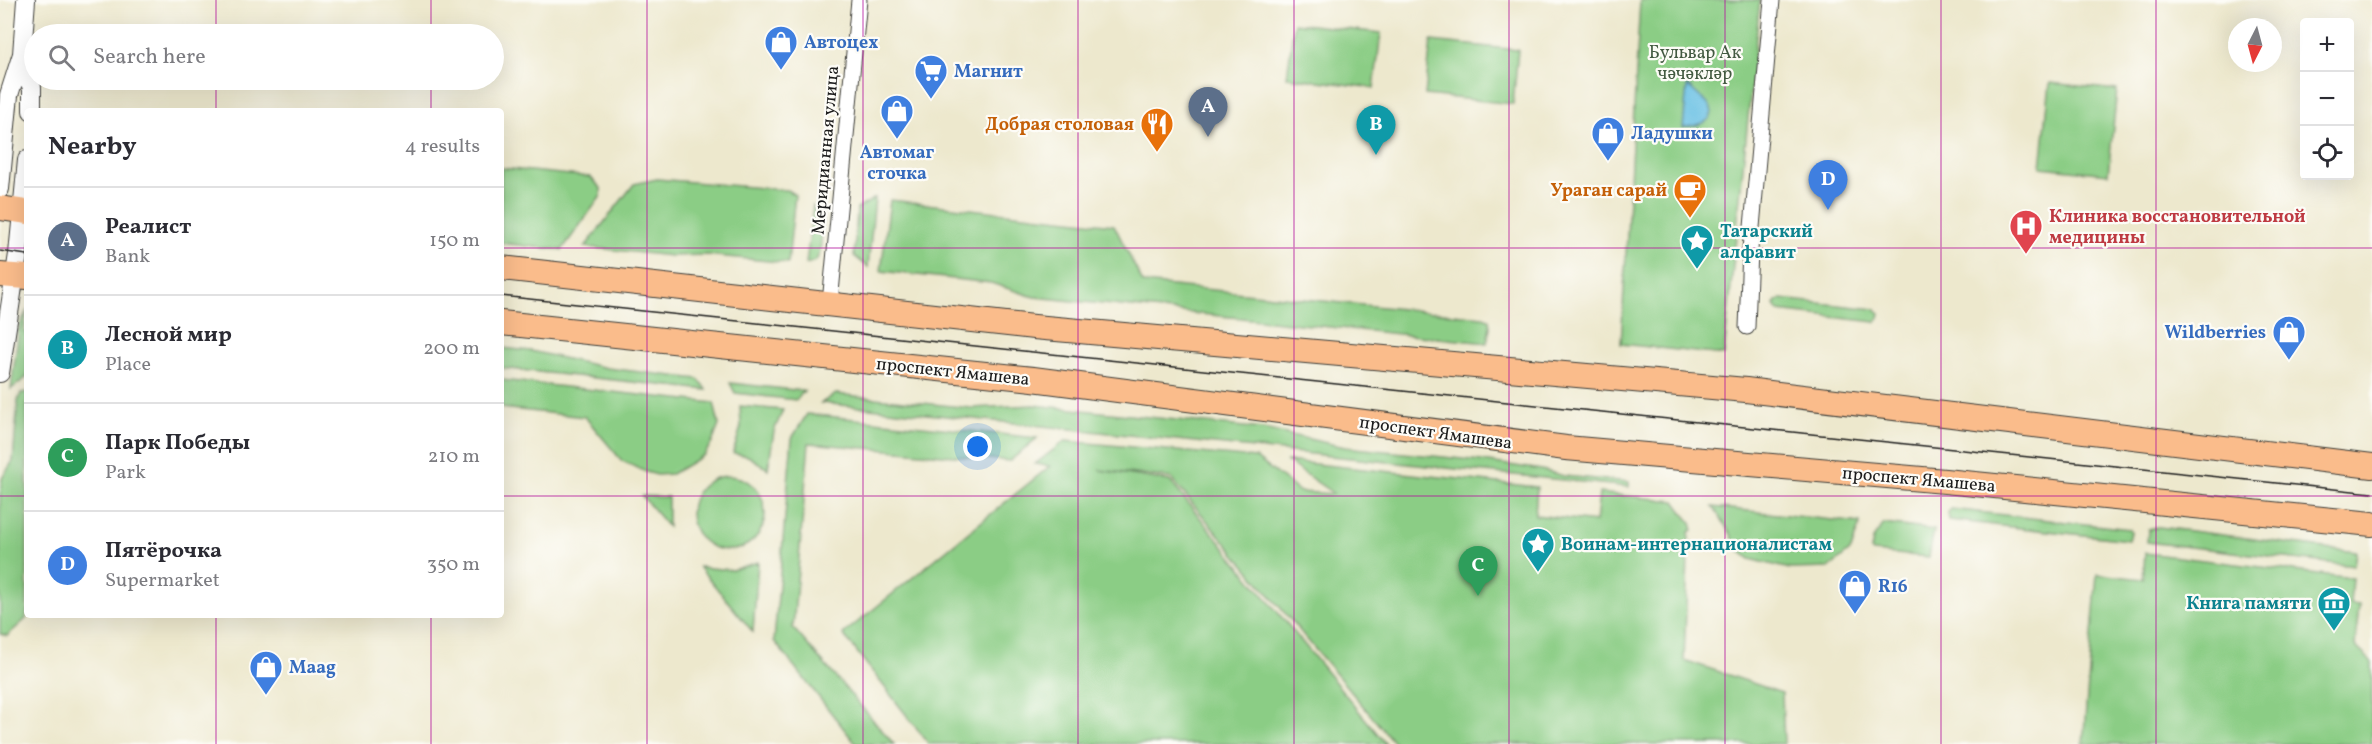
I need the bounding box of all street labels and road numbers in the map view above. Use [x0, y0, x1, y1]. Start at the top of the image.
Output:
street label: Меридианная улица [807, 64, 846, 236]
street label: проспект Ямашева [875, 352, 1031, 393]
street label: проспект Ямашева [1358, 410, 1514, 457]
street label: проспект Ямашева [1841, 461, 1997, 500]

